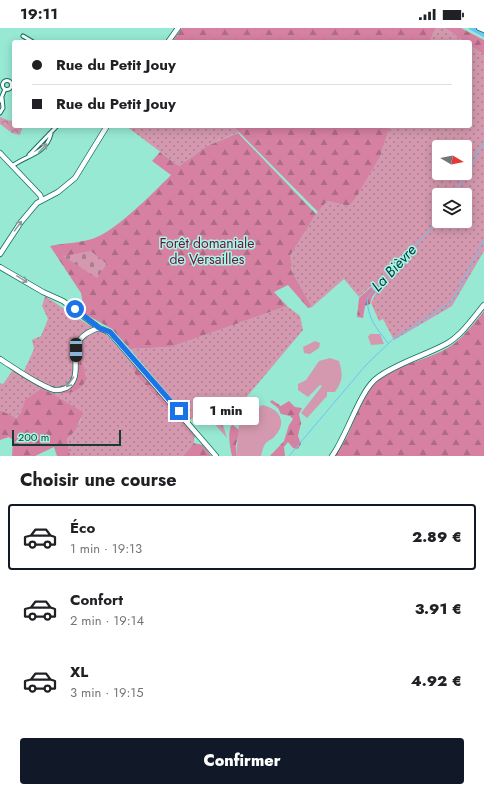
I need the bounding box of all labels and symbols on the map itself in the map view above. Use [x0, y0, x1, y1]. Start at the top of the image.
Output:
north arrow [432, 140, 472, 180]
one-way arrow [38, 143, 47, 153]
one-way arrow [14, 221, 23, 232]
park label: Forêt domaniale de Versailles [159, 233, 255, 269]
water label: La Bièvre [366, 239, 422, 296]
one-way arrow [16, 276, 28, 284]
route start [66, 300, 84, 318]
car [70, 338, 82, 362]
one-way arrow [66, 376, 74, 387]
callout: 1 min [193, 397, 259, 425]
route end [170, 402, 188, 420]
scale bar [12, 428, 121, 447]

